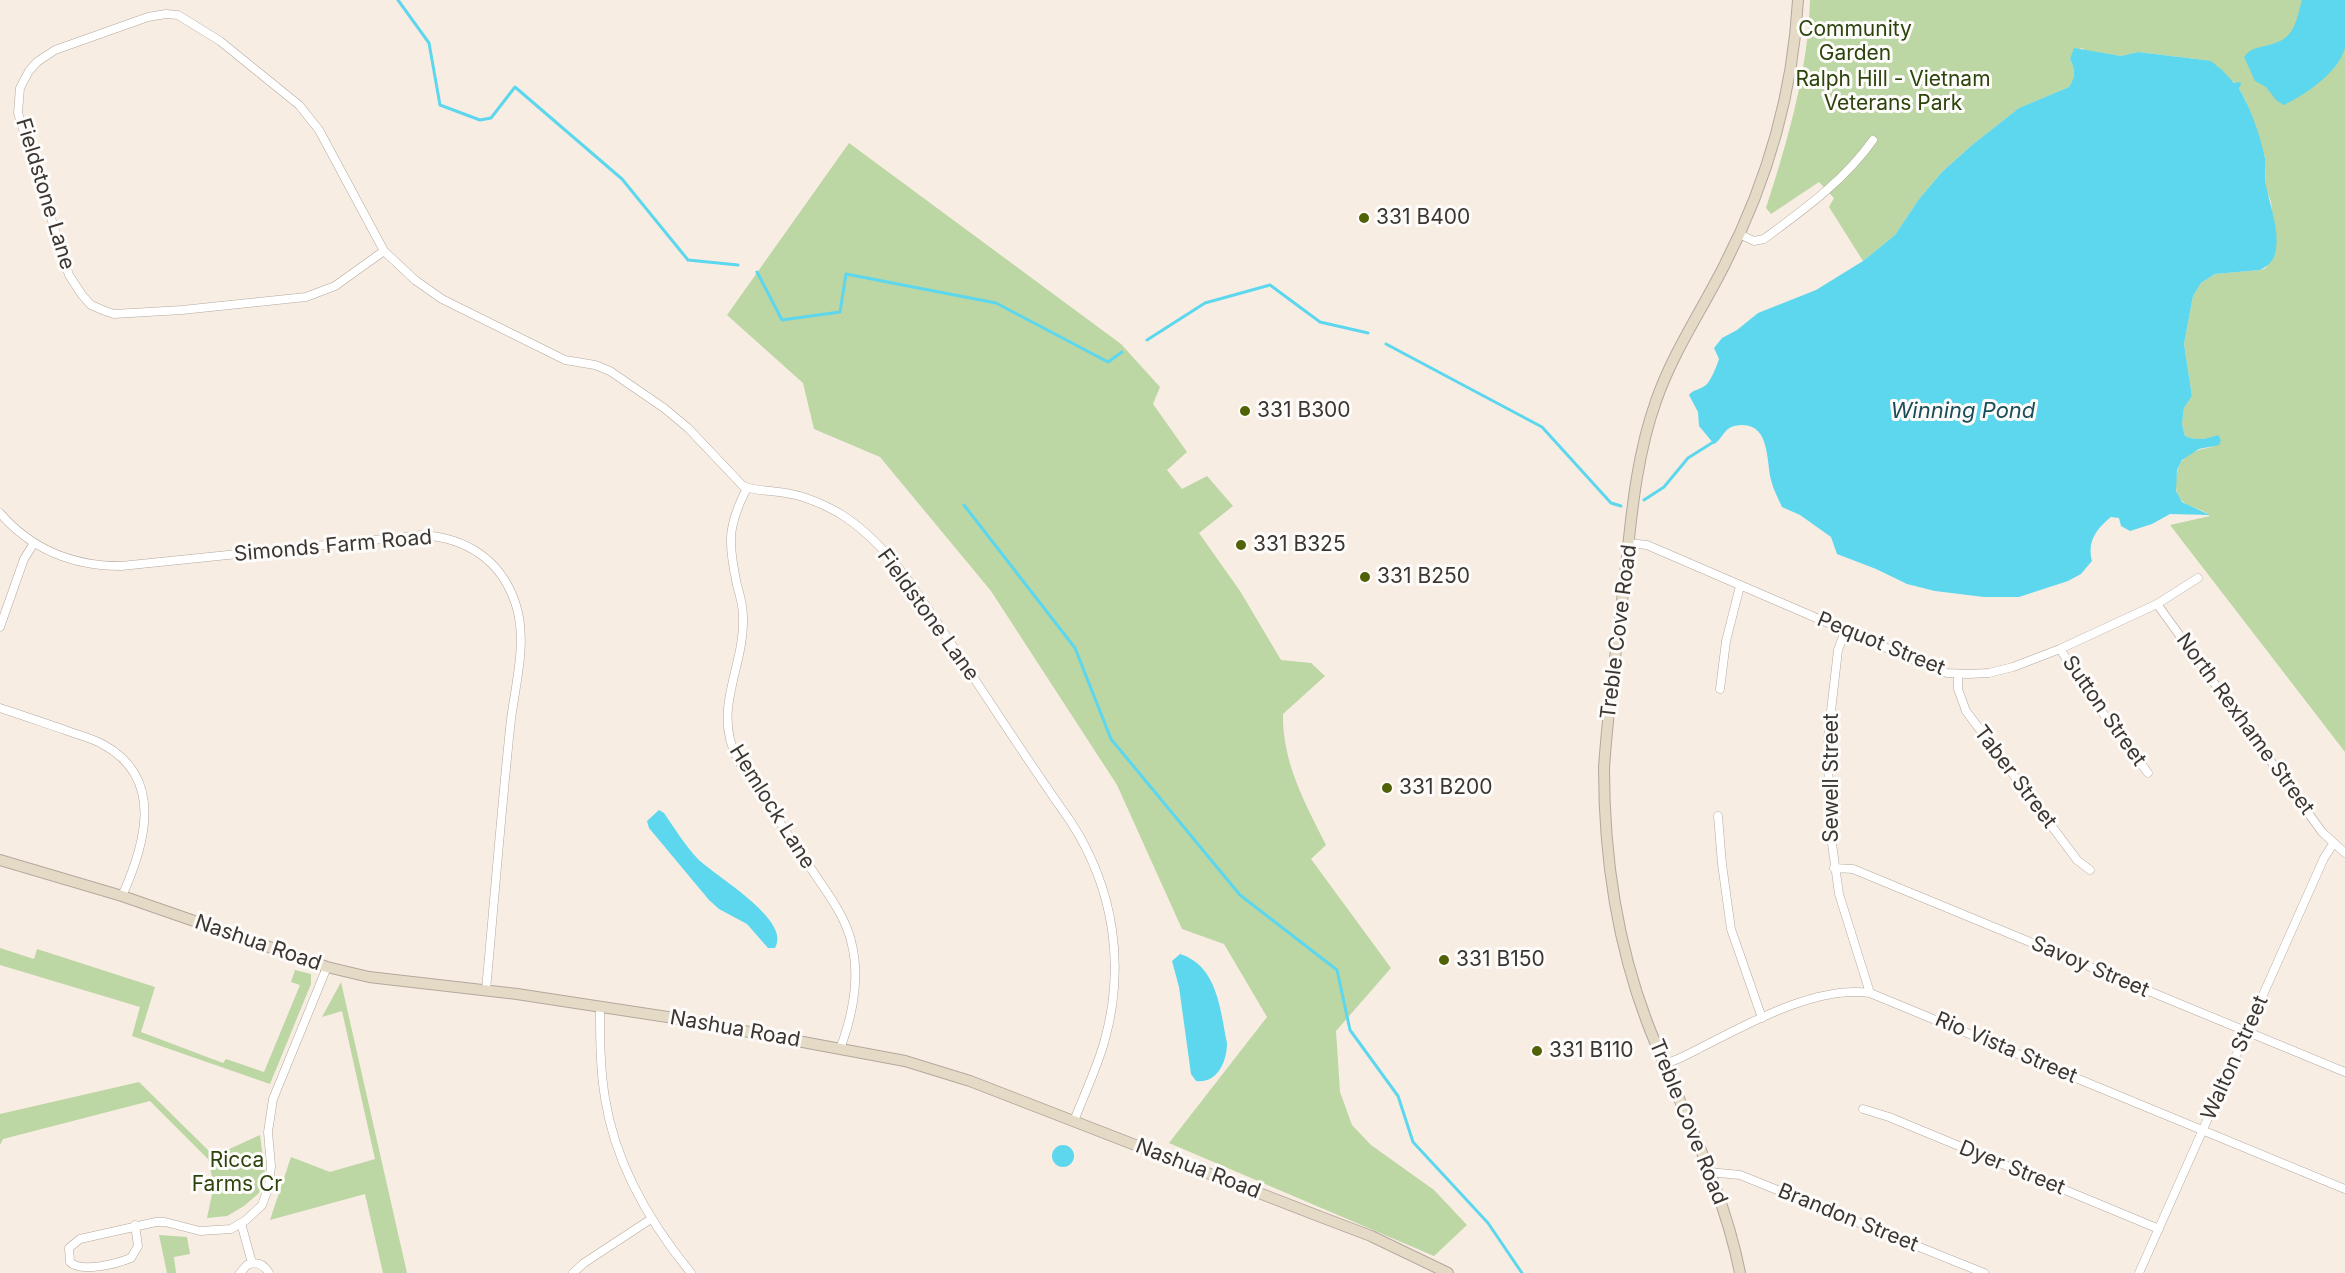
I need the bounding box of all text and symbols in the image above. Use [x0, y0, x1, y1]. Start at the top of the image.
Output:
park label: Community Garden [1798, 17, 1912, 67]
park label: Ralph Hill - Vietnam Veterans Park [1795, 67, 1991, 117]
street label: Fieldstone Lane [10, 115, 80, 273]
place label: 331 B400 [1376, 205, 1470, 231]
marker: 331 B400 [1357, 211, 1371, 225]
place label: 331 B300 [1257, 398, 1351, 424]
water label: Winning Pond [1891, 398, 2035, 424]
marker: 331 B300 [1238, 404, 1252, 418]
street label: Simonds Farm Road [233, 525, 433, 567]
place label: 331 B325 [1253, 532, 1346, 558]
marker: 331 B325 [1234, 538, 1248, 552]
street label: Treble Cove Road [1596, 543, 1642, 721]
street label: Fieldstone Lane [872, 544, 984, 686]
place label: 331 B250 [1377, 564, 1470, 590]
marker: 331 B250 [1358, 570, 1372, 584]
street label: Pequot Street [1813, 607, 1949, 681]
street label: North Rexhame Street [2171, 628, 2319, 820]
street label: Sutton Street [2057, 651, 2151, 771]
street label: Sewell Street [1819, 713, 1845, 843]
street label: Taber Street [1968, 721, 2062, 833]
street label: Hemlock Lane [724, 740, 820, 874]
place label: 331 B200 [1399, 775, 1492, 801]
marker: 331 B200 [1380, 781, 1394, 795]
street label: Nashua Road [192, 910, 324, 976]
street label: Savoy Street [2027, 931, 2153, 1003]
place label: 331 B150 [1456, 947, 1545, 973]
marker: 331 B150 [1437, 953, 1451, 967]
street label: Walton Street [2196, 992, 2274, 1124]
street label: Nashua Road [668, 1005, 802, 1053]
street label: Rio Vista Street [1931, 1007, 2081, 1089]
street label: Treble Cove Road [1643, 1036, 1733, 1208]
place label: 331 B110 [1549, 1038, 1633, 1064]
marker: 331 B110 [1530, 1044, 1544, 1058]
street label: Nashua Road [1132, 1134, 1264, 1204]
street label: Dyer Street [1955, 1135, 2069, 1201]
park label: Ricca Farms Cr [192, 1148, 282, 1198]
street label: Brandon Street [1774, 1178, 1922, 1258]

